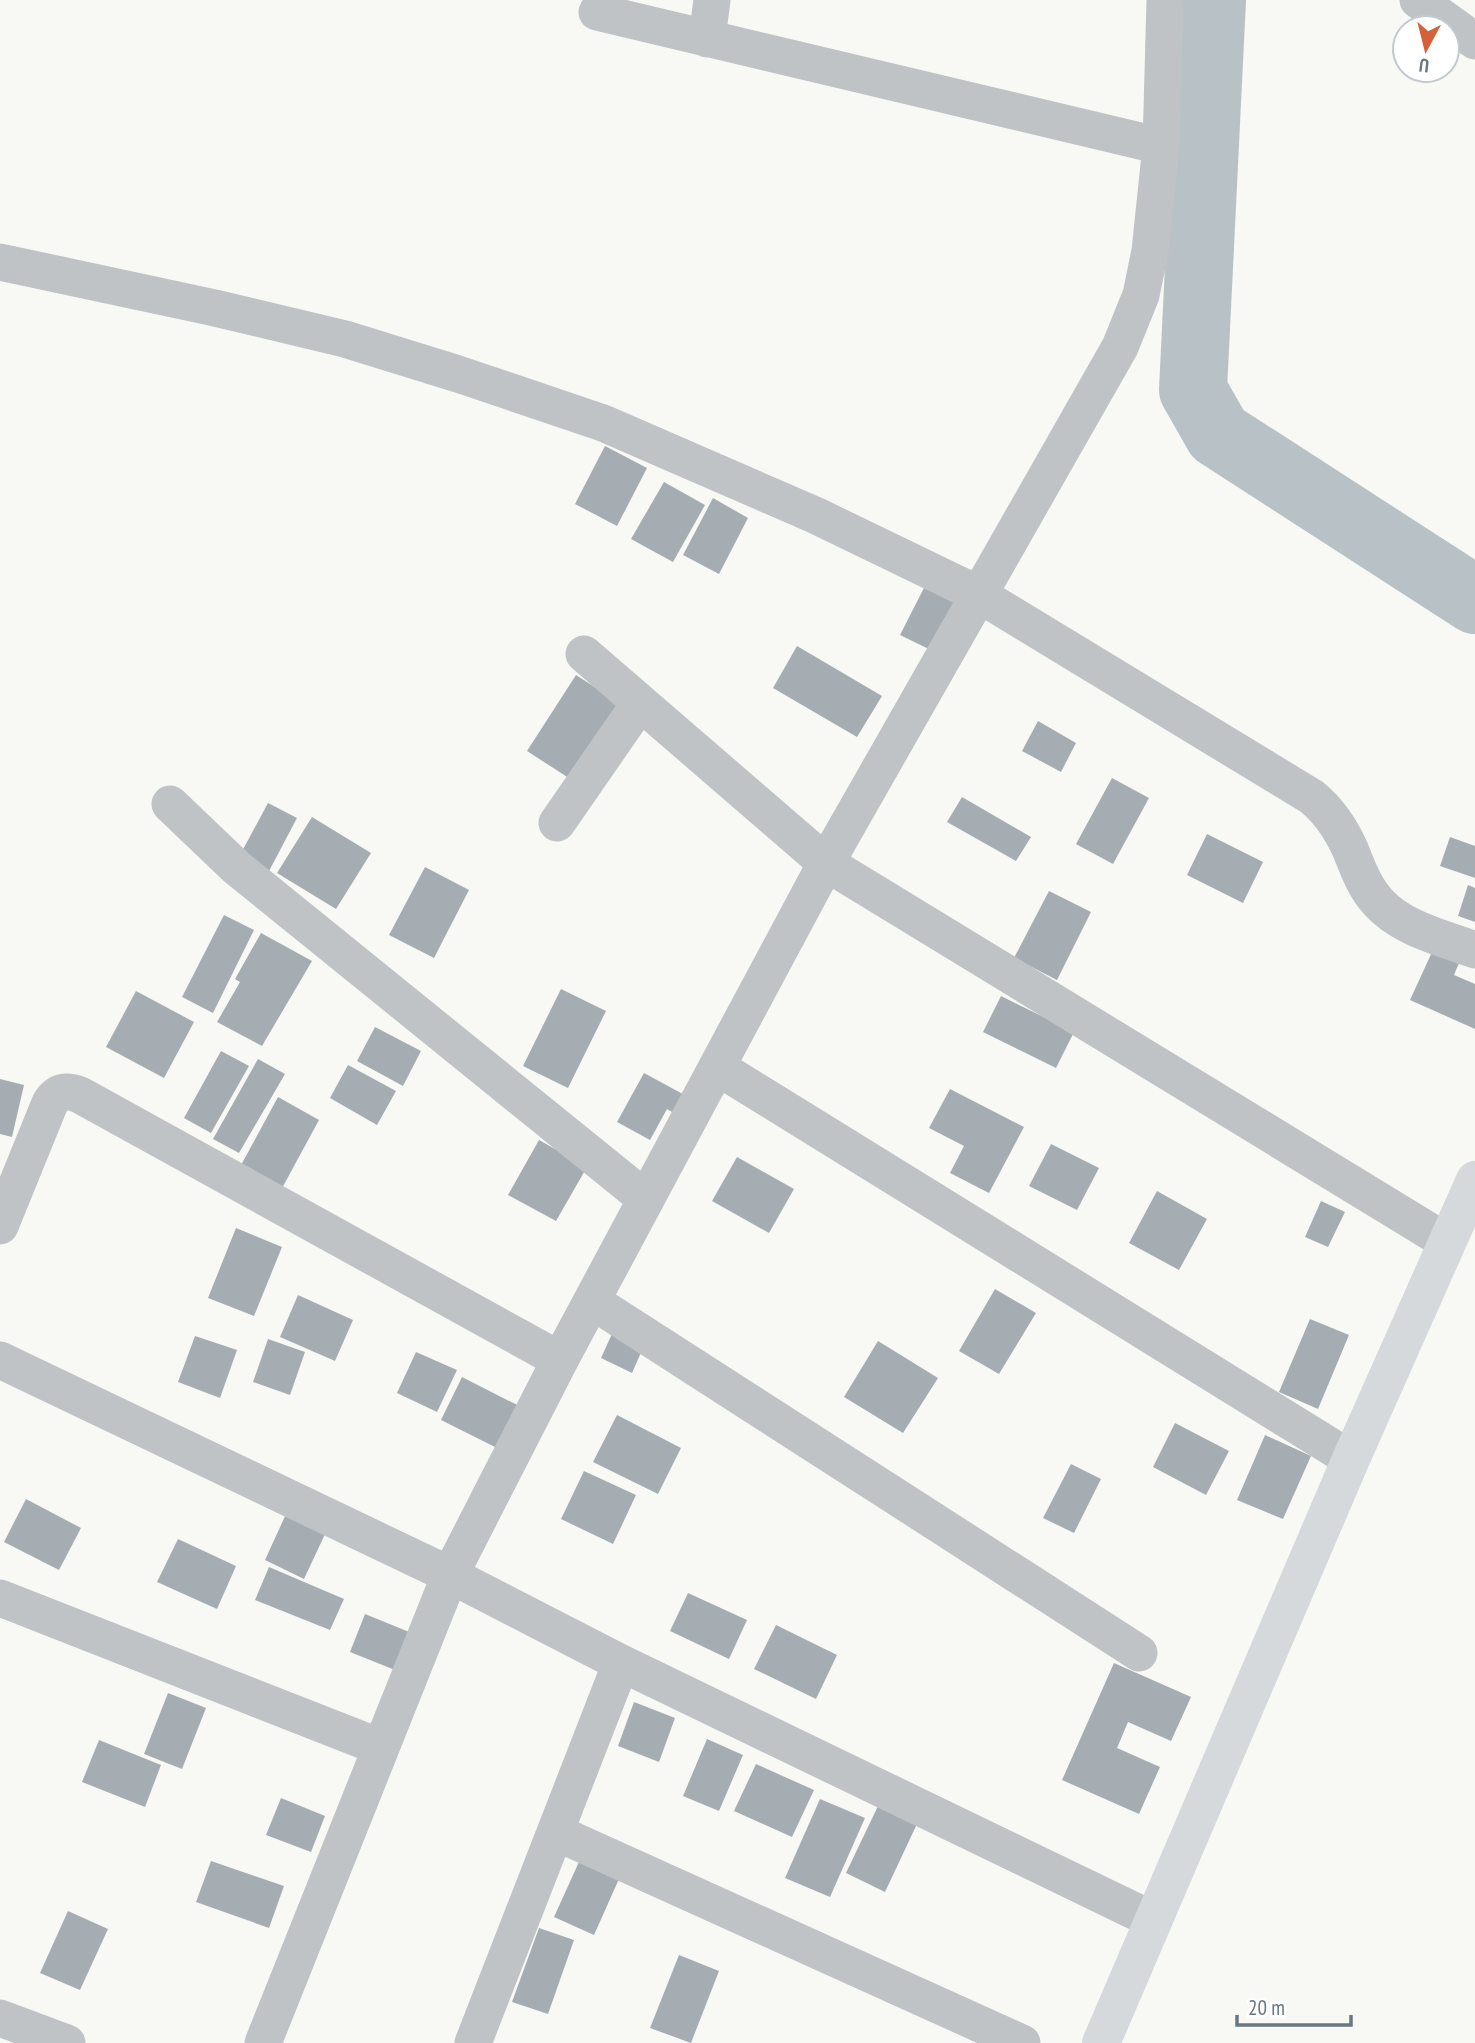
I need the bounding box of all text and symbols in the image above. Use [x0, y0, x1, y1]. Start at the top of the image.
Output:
north arrow [1391, 14, 1461, 84]
text: U [1418, 53, 1430, 78]
scale bar [1237, 1983, 1351, 2027]
text: 20 m [1248, 1994, 1285, 2021]

